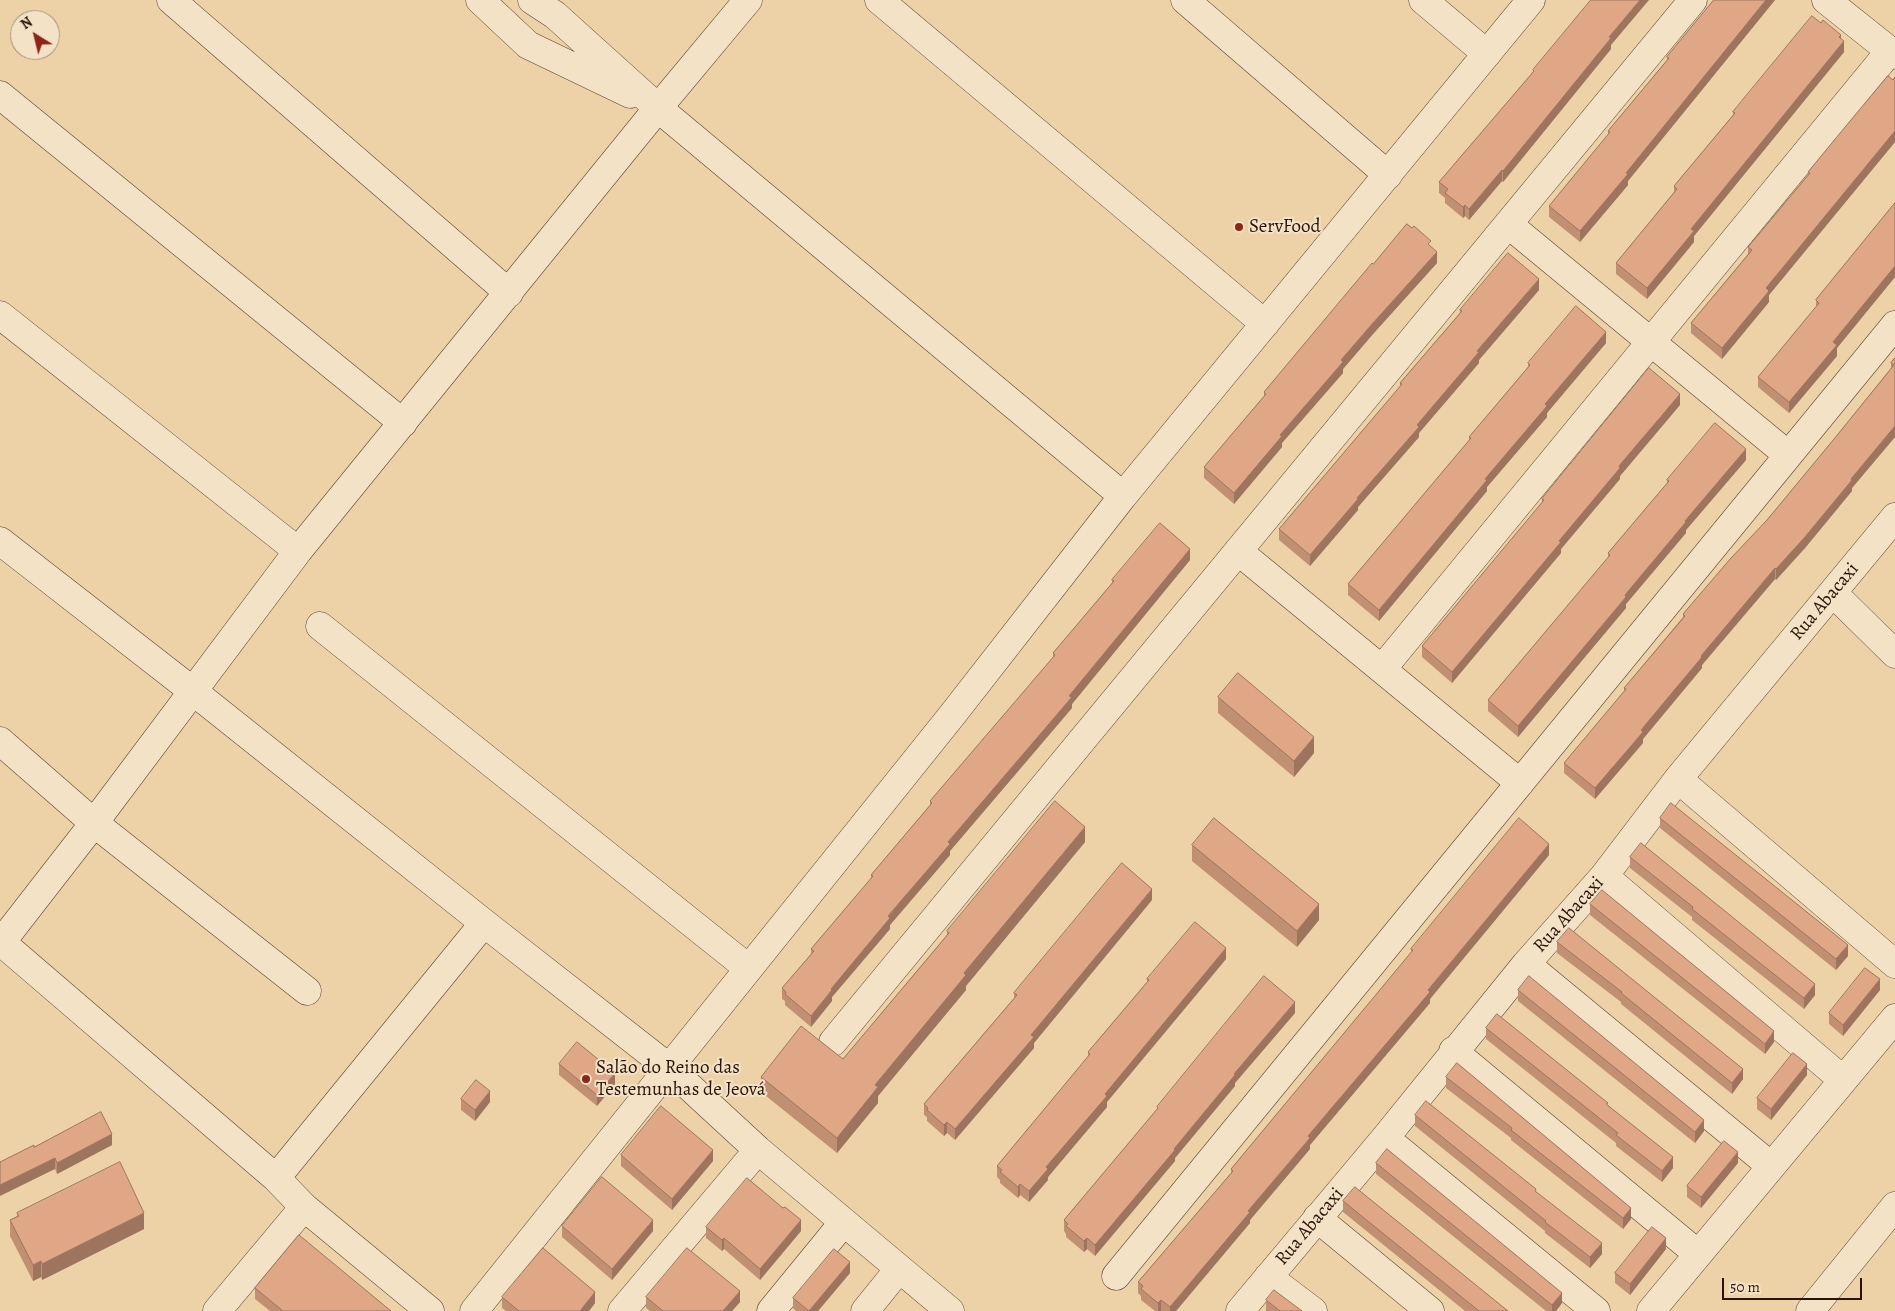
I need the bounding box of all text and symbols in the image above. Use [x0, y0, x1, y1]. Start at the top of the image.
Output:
north arrow [10, 10, 60, 60]
text: N [17, 13, 36, 34]
place label: ServFood [1249, 216, 1321, 238]
marker: ServFood [1233, 221, 1245, 233]
street label: Rua Abacaxi [1786, 559, 1864, 645]
street label: Rua Abacaxi [1529, 872, 1609, 958]
place label: Salão do Reino das Testemunhas de Jeová [596, 1057, 766, 1101]
marker: Salão do Reino das Testemunhas de Jeová [580, 1073, 592, 1085]
street label: Rua Abacaxi [1271, 1184, 1349, 1270]
scale bar [1725, 1268, 1865, 1300]
text: 50 m [1730, 1277, 1760, 1297]

